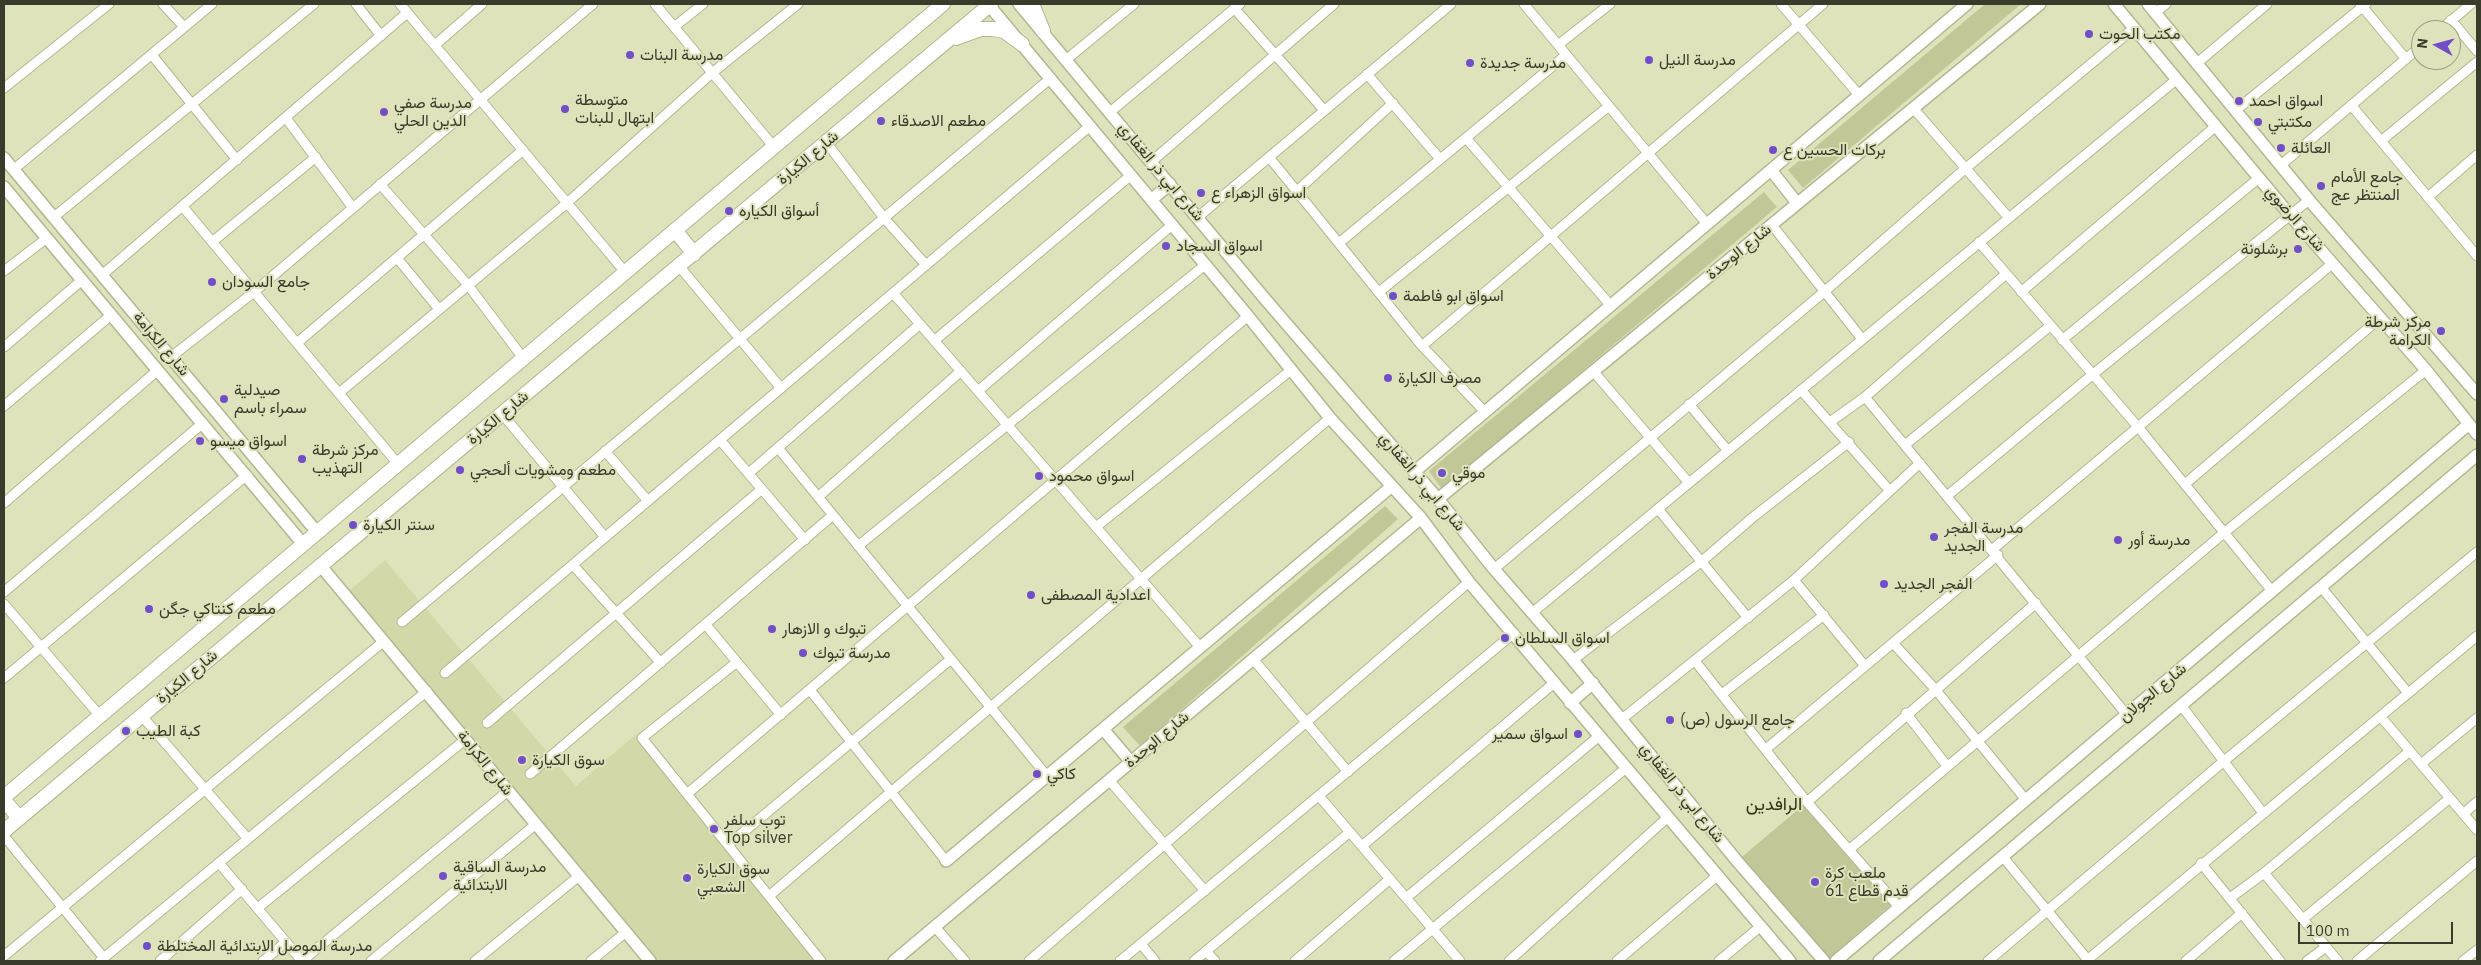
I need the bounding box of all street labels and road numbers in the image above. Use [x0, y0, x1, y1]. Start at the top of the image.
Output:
street label: شارع ابي ذر الغفاري [1114, 119, 1208, 225]
street label: شارع الكيارة [773, 127, 843, 189]
street label: شارع الرضوي [2261, 182, 2329, 256]
street label: شارع الوحدة [1703, 220, 1775, 284]
street label: شارع الكرامة [129, 308, 193, 380]
street label: شارع الكيارة [463, 387, 533, 449]
street label: شارع ابي ذر الغفاري [1375, 429, 1469, 535]
street label: شارع الكيارة [152, 646, 222, 708]
street label: شارع الجولان [2115, 659, 2191, 727]
street label: شارع الوحدة [1121, 708, 1193, 772]
street label: شارع الكرامة [453, 727, 517, 799]
street label: شارع ابي ذر الغفاري [1636, 739, 1728, 847]

